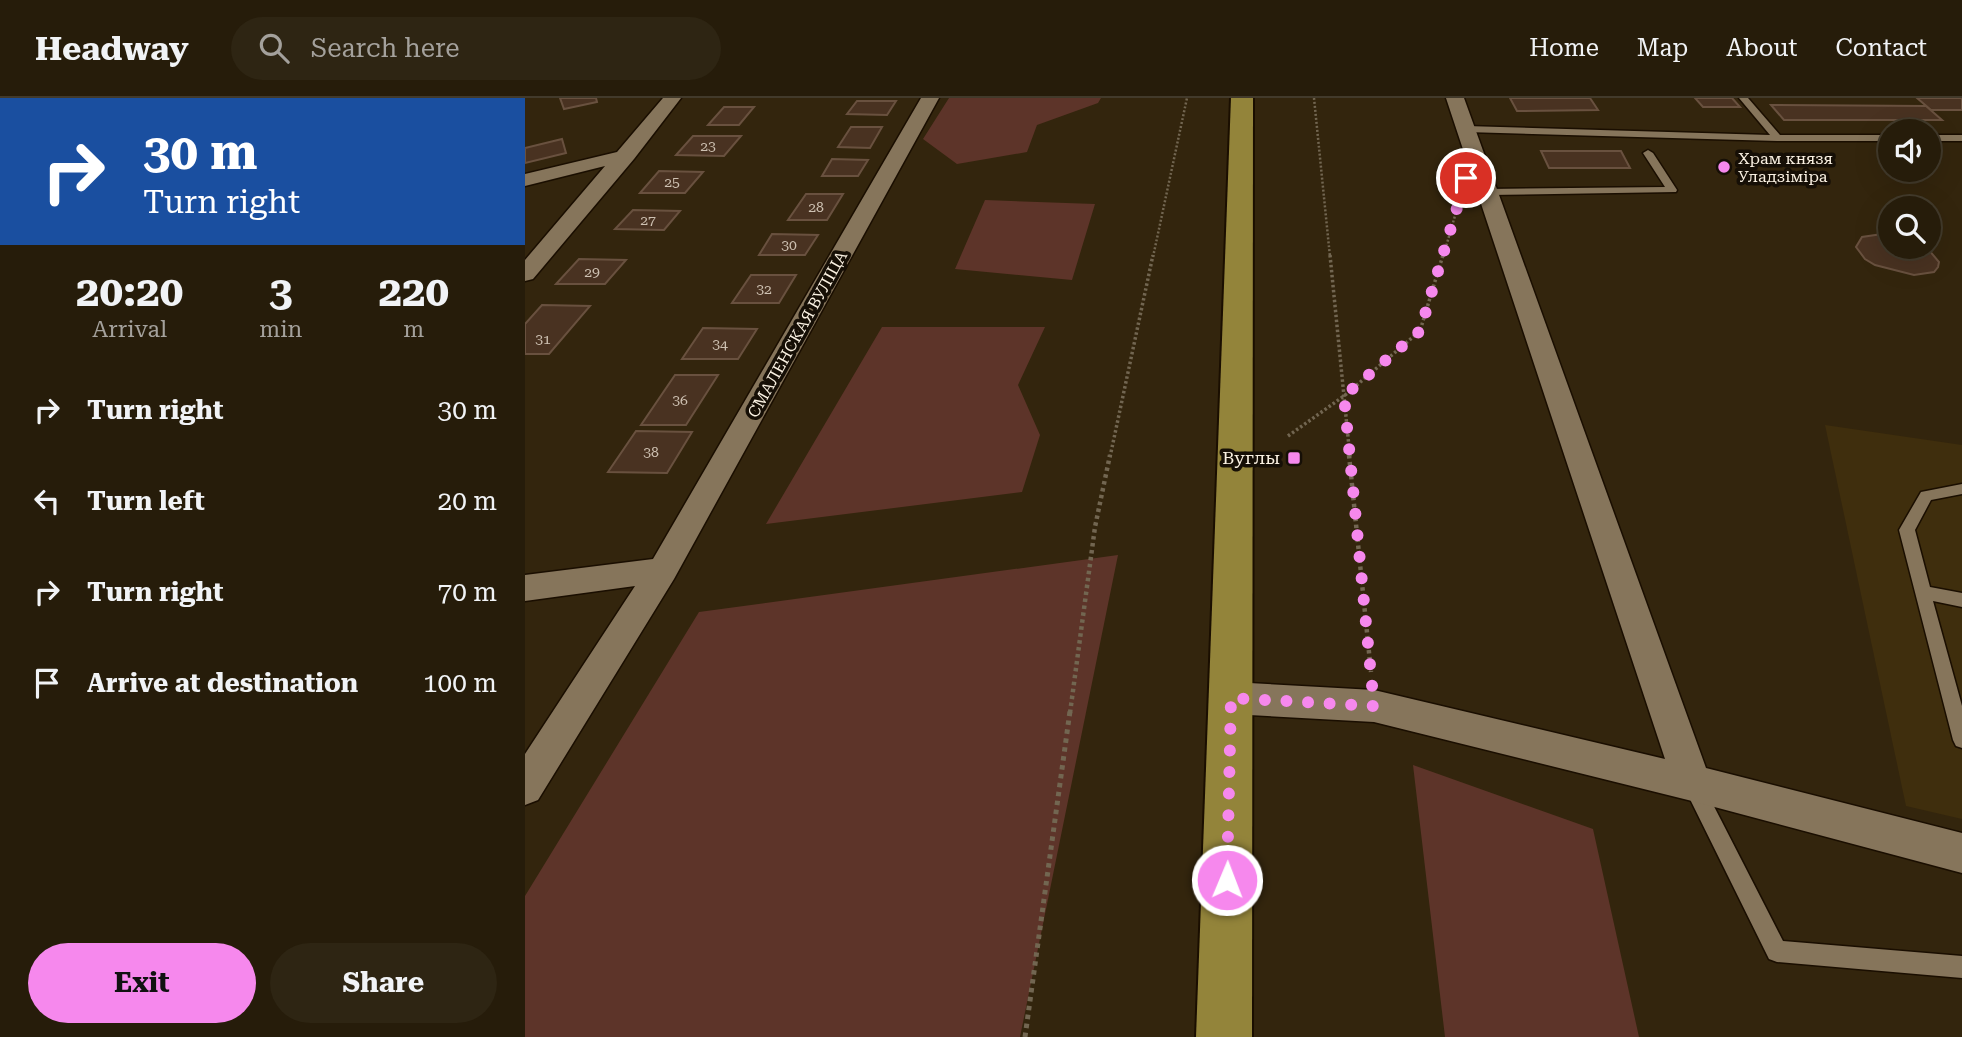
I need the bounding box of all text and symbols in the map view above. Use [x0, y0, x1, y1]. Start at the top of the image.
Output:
search box [231, 17, 721, 80]
text: Headway [35, 29, 189, 68]
icon: search [255, 29, 293, 67]
text: Search here [311, 33, 460, 63]
text: Home [1529, 34, 1599, 62]
text: Map [1637, 34, 1688, 62]
text: About [1726, 34, 1797, 62]
text: Contact [1835, 34, 1927, 62]
map controls [1878, 119, 1941, 259]
button: sound [1878, 119, 1941, 182]
text: 30 m [143, 124, 258, 181]
icon: right [28, 126, 119, 217]
house number: 23 [700, 138, 716, 154]
pin [1436, 148, 1496, 208]
place label: Храм князя Уладзіміра [1738, 149, 1833, 186]
icon: arrive [1447, 159, 1485, 197]
marker: Храм князя Уладзіміра [1716, 159, 1732, 175]
house number: 25 [664, 174, 680, 190]
text: Turn right [143, 183, 300, 221]
button: search [1878, 196, 1941, 259]
house number: 28 [808, 199, 824, 215]
house number: 27 [640, 212, 656, 228]
house number: 30 [781, 237, 797, 253]
street label: СМАЛЕНСКАЯ ВУЛІЦА [744, 247, 852, 421]
house number: 29 [584, 264, 600, 280]
text: 20:20 [76, 267, 183, 316]
text: 3 [269, 267, 293, 316]
text: 220 [378, 267, 449, 316]
house number: 32 [756, 281, 772, 297]
text: Arrival [92, 316, 167, 343]
text: min [259, 316, 302, 343]
text: m [403, 316, 424, 343]
house number: 31 [535, 331, 551, 347]
house number: 34 [712, 336, 728, 352]
icon: right [28, 391, 66, 429]
house number: 36 [672, 392, 688, 408]
text: Turn right [87, 395, 223, 425]
text: 30 m [438, 395, 497, 425]
house number: 38 [643, 444, 659, 460]
place label: Вуглы [1222, 447, 1280, 468]
marker: Вуглы [1286, 450, 1302, 466]
icon: left [28, 482, 66, 520]
text: Turn left [87, 486, 205, 516]
text: 20 m [438, 486, 497, 516]
icon: right [28, 573, 66, 611]
text: Turn right [87, 577, 223, 607]
text: 70 m [438, 577, 497, 607]
icon: arrive [28, 664, 66, 702]
text: Arrive at destination [87, 668, 358, 698]
text: 100 m [423, 668, 497, 698]
position arrow [1190, 843, 1264, 917]
button: Exit [28, 943, 256, 1023]
button: Share [270, 943, 497, 1023]

